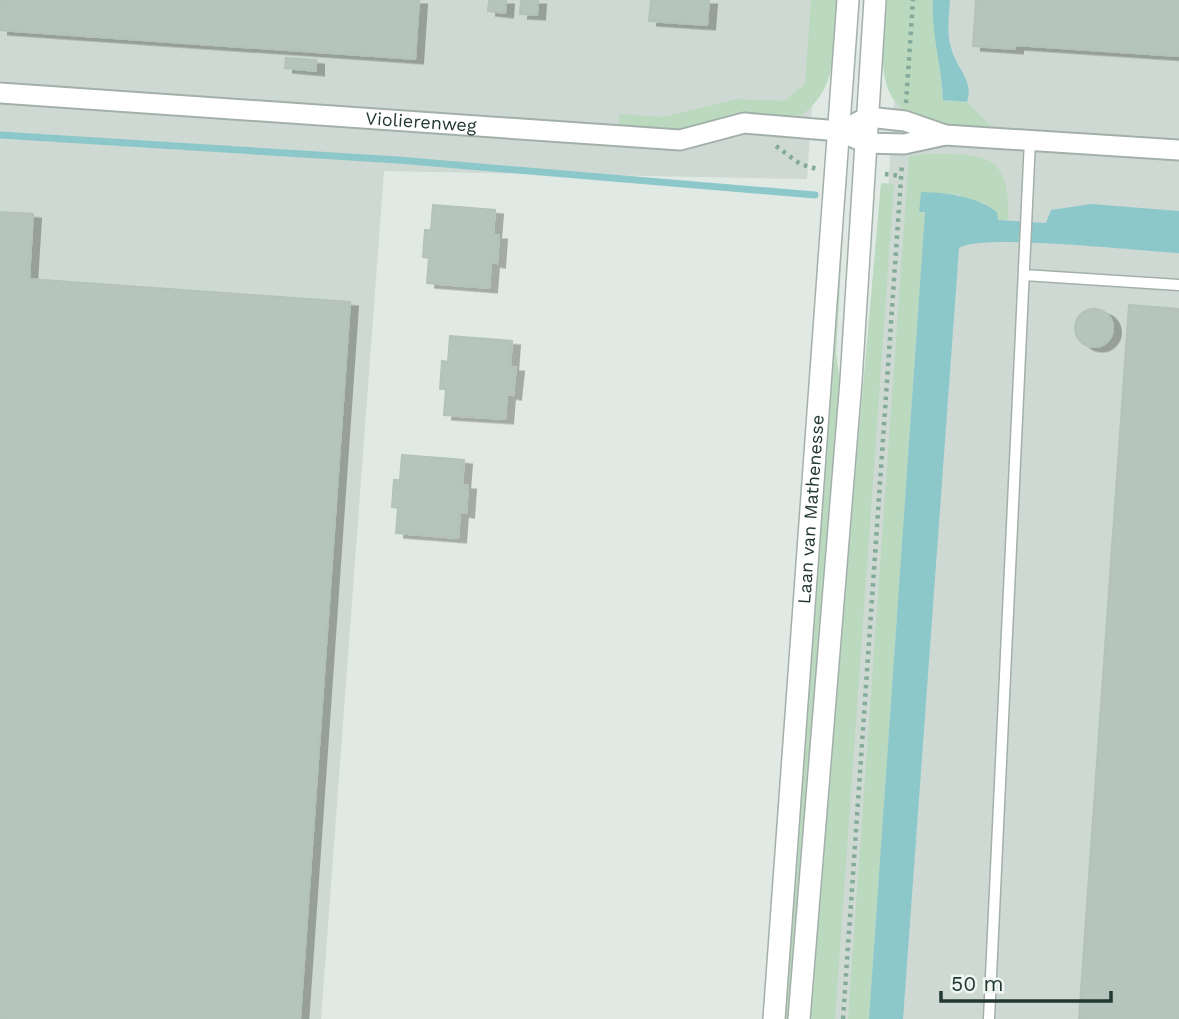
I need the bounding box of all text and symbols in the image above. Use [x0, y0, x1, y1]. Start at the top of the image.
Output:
street label: Violierenweg [365, 107, 478, 136]
street label: Laan van Mathenesse [793, 414, 828, 605]
scale bar [941, 960, 1111, 1004]
text: 50 m [951, 971, 1003, 996]

